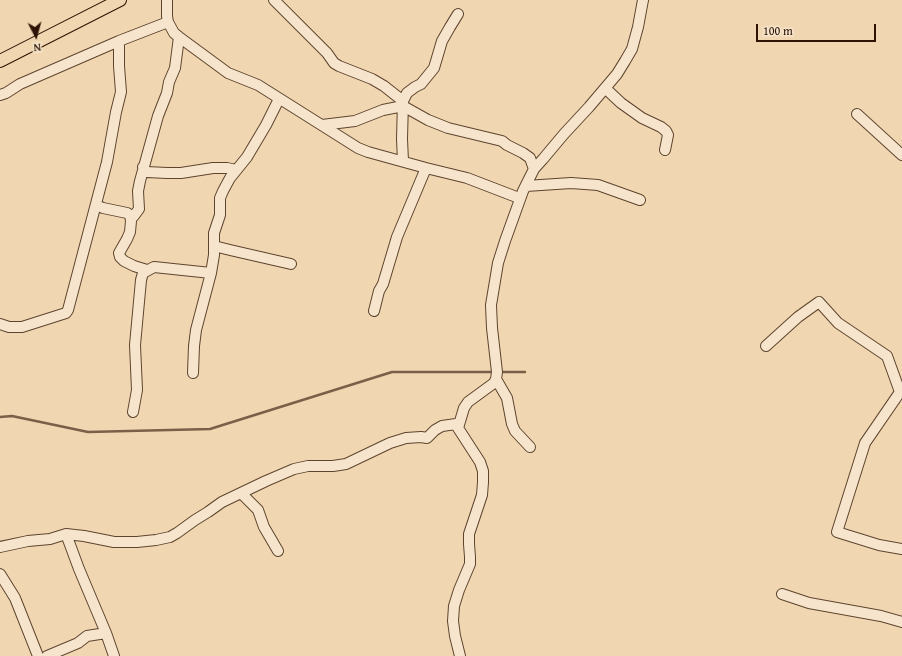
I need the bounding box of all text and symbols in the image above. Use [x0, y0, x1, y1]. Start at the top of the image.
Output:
north arrow [16, 16, 56, 56]
scale bar [758, 16, 878, 42]
text: 100 m [763, 22, 793, 39]
text: N [33, 40, 42, 56]

